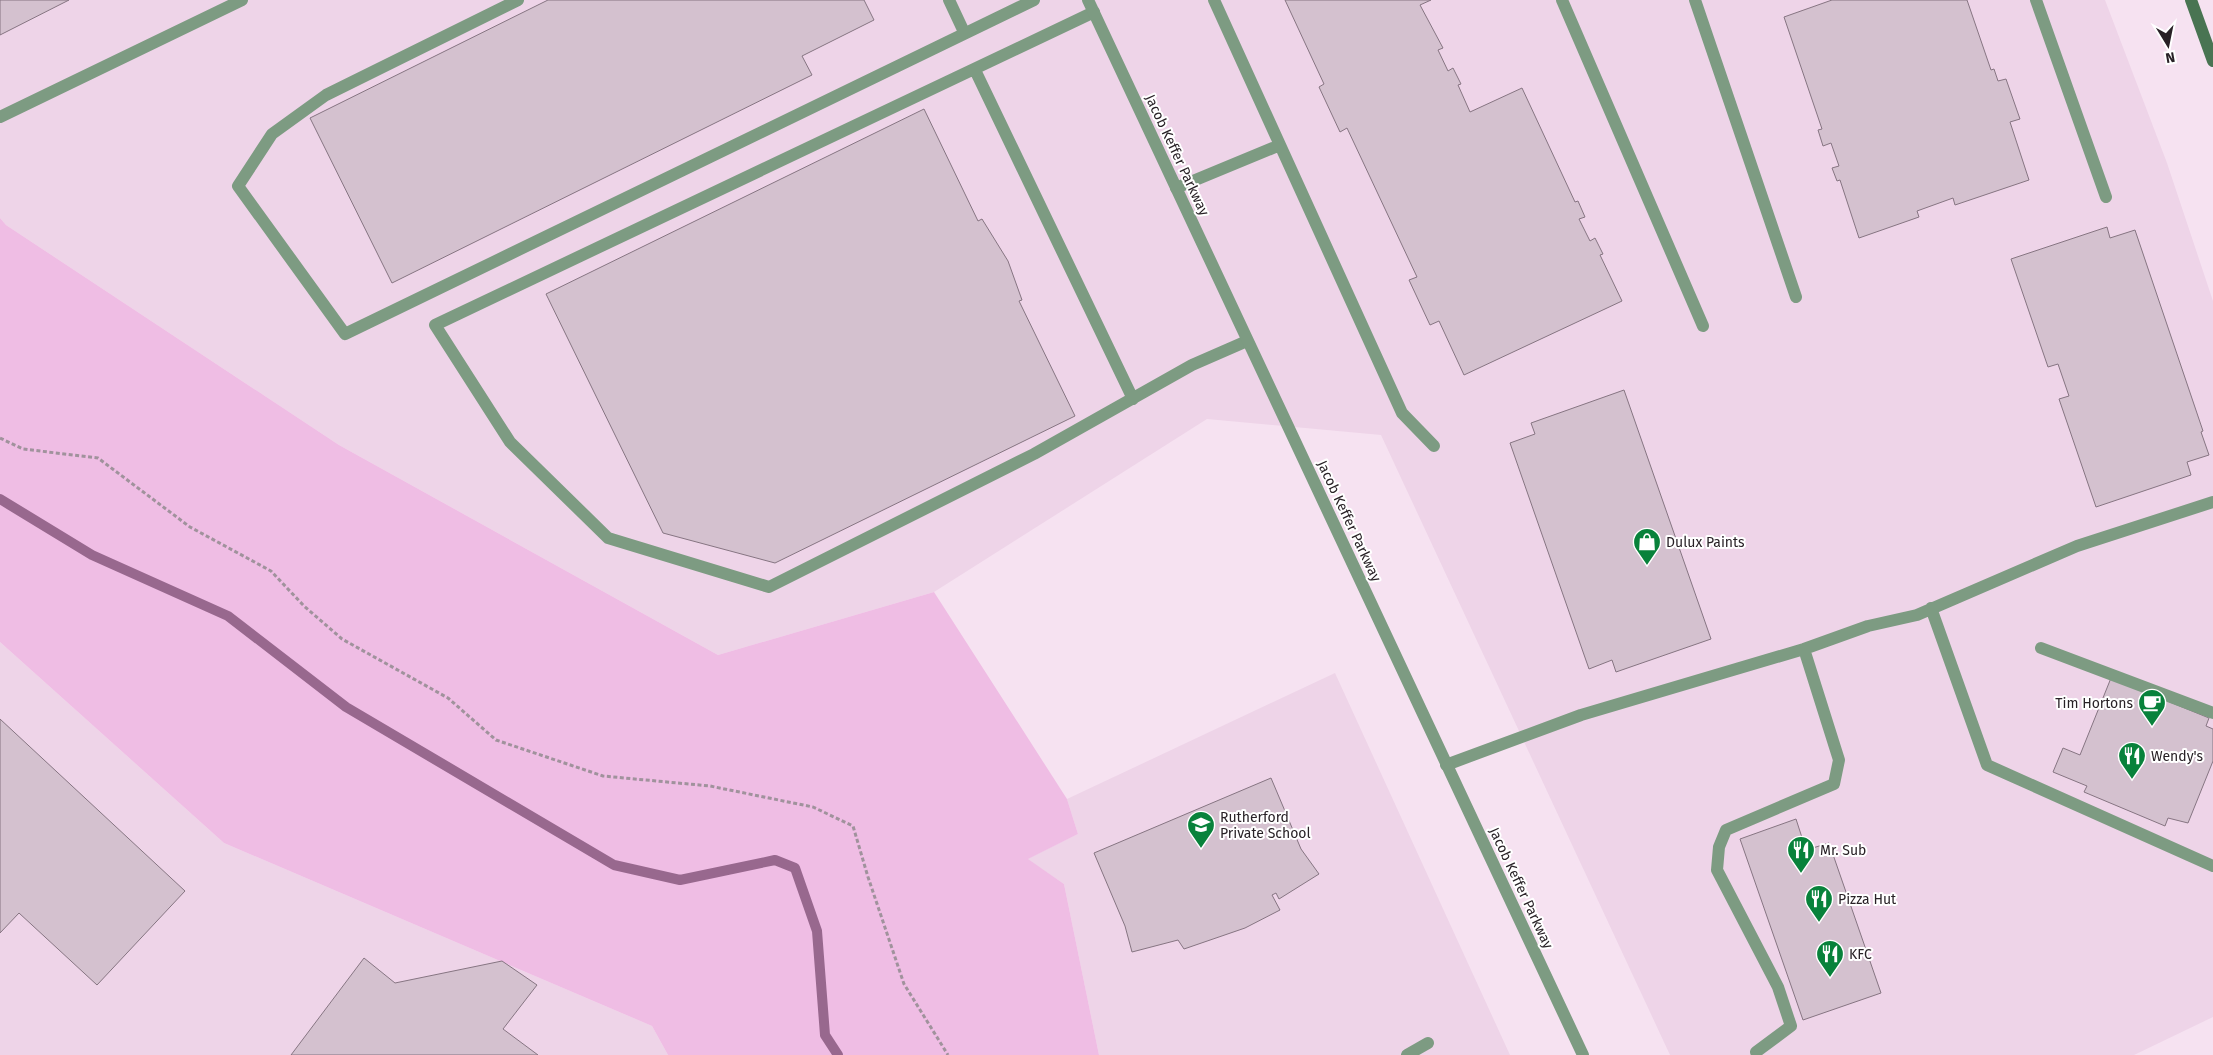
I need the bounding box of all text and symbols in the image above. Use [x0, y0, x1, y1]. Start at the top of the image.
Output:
north arrow [2143, 20, 2193, 70]
text: N [2164, 48, 2176, 66]
street label: Jacob Keffer Parkway [1141, 92, 1213, 218]
street label: Jacob Keffer Parkway [1313, 458, 1385, 584]
shop icon: Dulux Paints [1632, 527, 1662, 566]
place label: Dulux Paints [1666, 534, 1745, 551]
cafe icon: Tim Hortons [2137, 688, 2167, 727]
place label: Tim Hortons [2055, 695, 2133, 712]
restaurant icon: Wendy's [2117, 741, 2147, 780]
place label: Wendy's [2151, 748, 2203, 765]
place label: Rutherford Private School [1220, 809, 1311, 842]
school or university icon: Rutherford Private School [1186, 810, 1216, 849]
street label: Jacob Keffer Parkway [1485, 825, 1557, 951]
restaurant icon: Mr. Sub [1786, 835, 1816, 874]
place label: Mr. Sub [1820, 842, 1866, 859]
restaurant icon: Pizza Hut [1804, 884, 1834, 923]
place label: Pizza Hut [1838, 891, 1897, 908]
restaurant icon: KFC [1815, 939, 1845, 978]
place label: KFC [1849, 946, 1872, 963]

